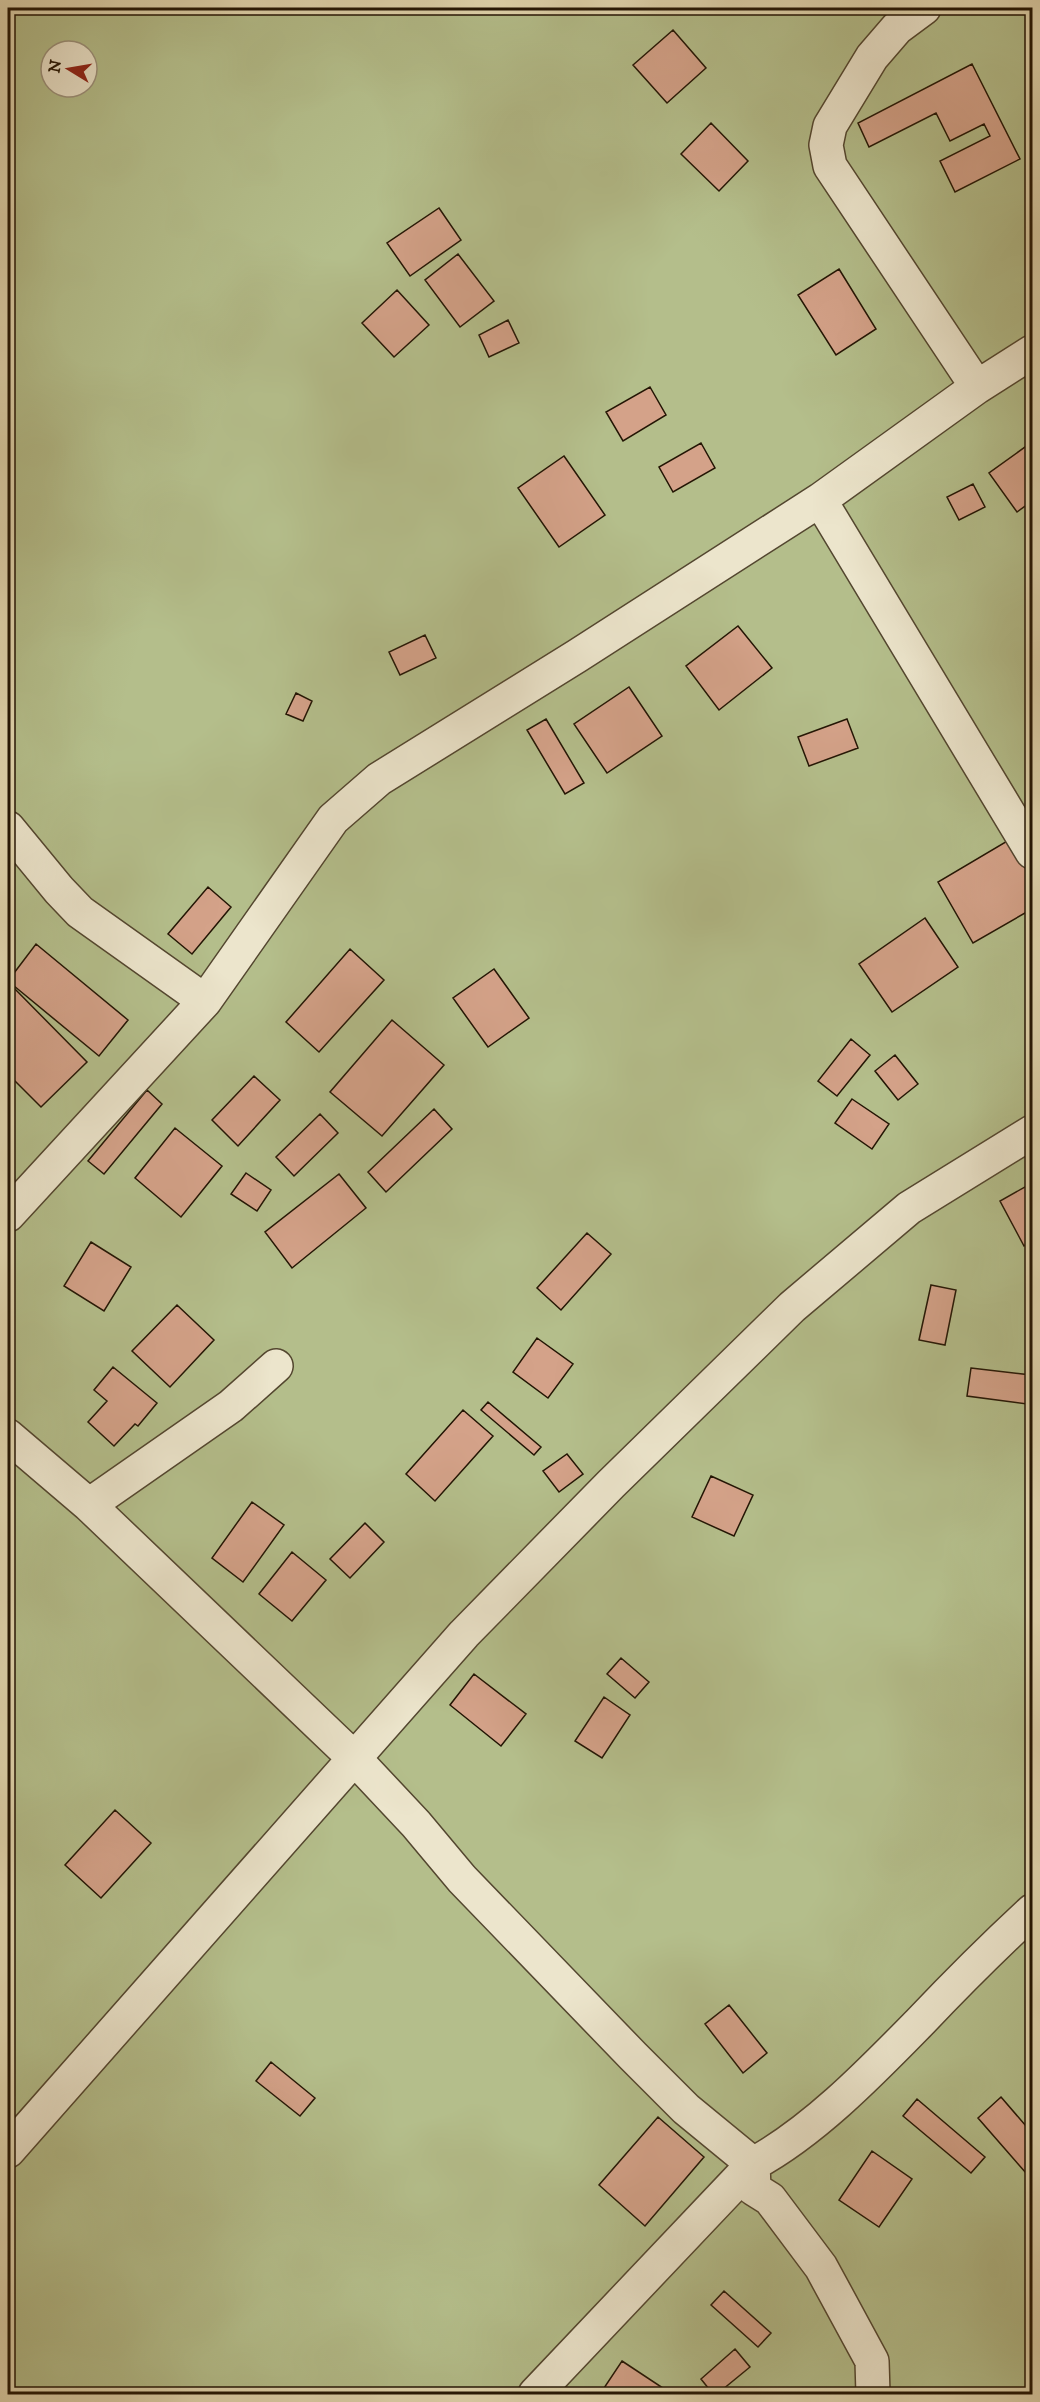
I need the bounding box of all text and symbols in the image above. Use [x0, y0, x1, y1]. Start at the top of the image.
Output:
north arrow [39, 39, 99, 99]
text: N [44, 58, 66, 75]

